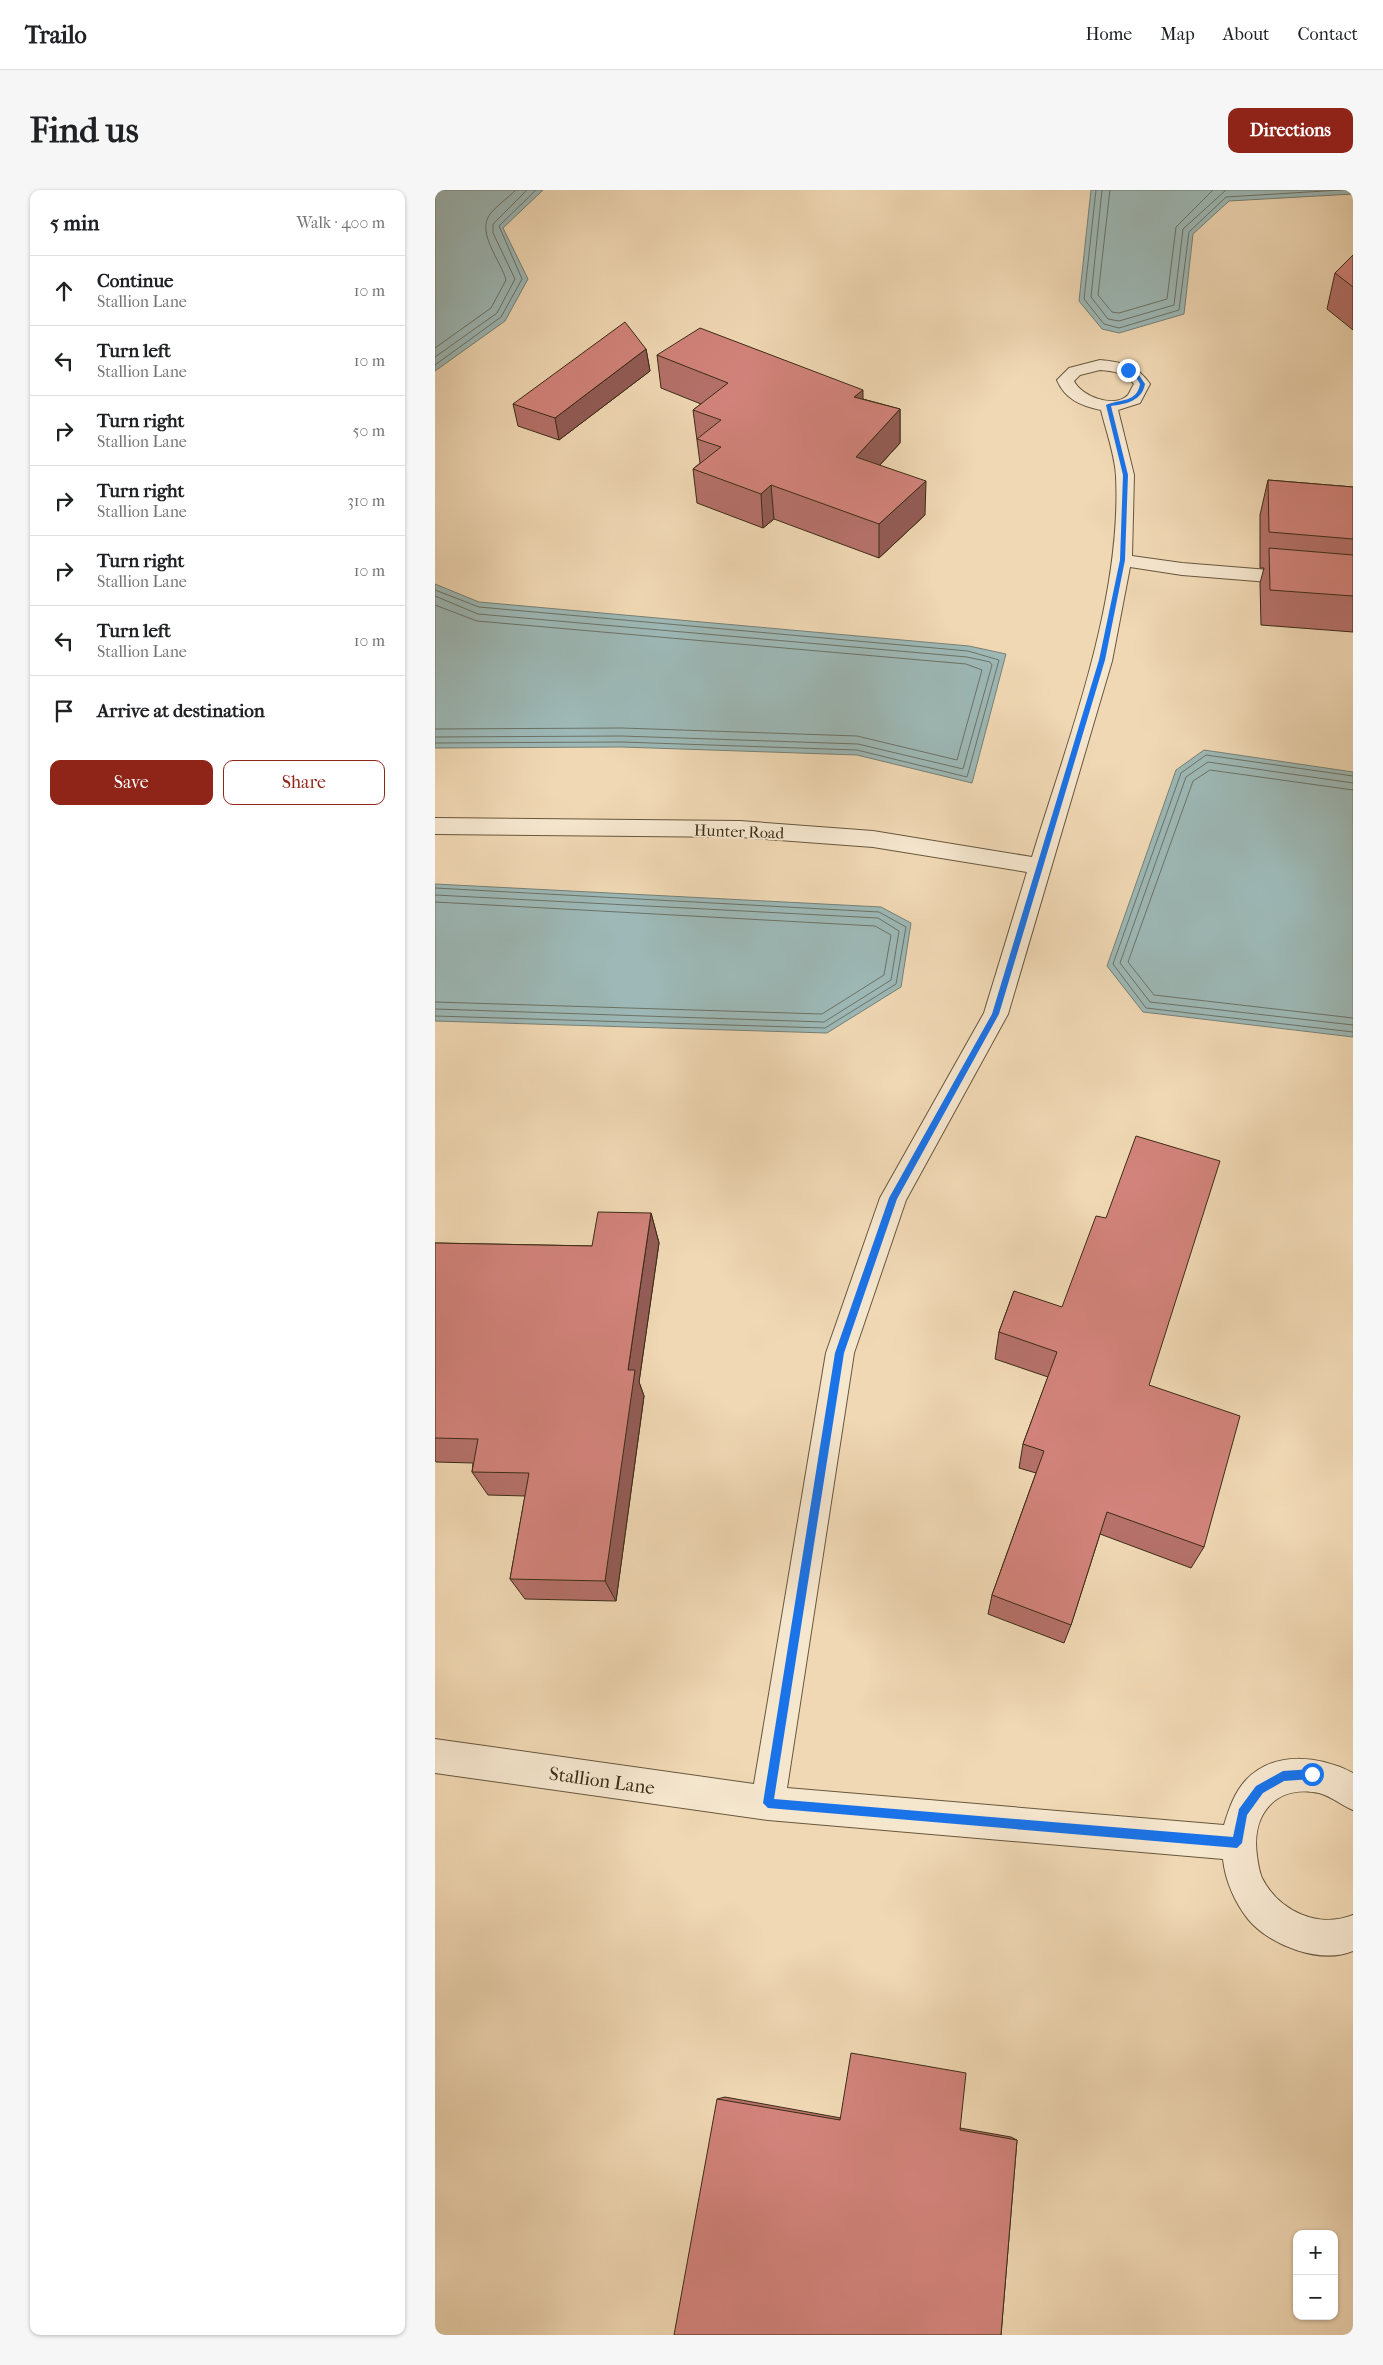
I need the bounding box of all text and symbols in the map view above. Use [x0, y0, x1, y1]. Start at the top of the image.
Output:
text: Trailo [25, 21, 87, 49]
text: Home [1085, 24, 1132, 45]
text: Map [1160, 24, 1195, 45]
text: About [1223, 24, 1269, 45]
text: Contact [1297, 24, 1358, 45]
button: Directions [1228, 108, 1353, 153]
text: Find us [30, 110, 139, 151]
text: 5 min [50, 211, 99, 235]
text: Walk · 400 m [296, 213, 385, 232]
text: Continue [97, 270, 173, 292]
icon: ahead [50, 277, 78, 305]
text: 10 m [354, 281, 385, 300]
text: Stallion Lane [97, 292, 187, 311]
text: Turn left [97, 340, 171, 362]
icon: left [50, 347, 78, 375]
text: 10 m [354, 351, 385, 370]
route end [1117, 359, 1140, 382]
text: Stallion Lane [97, 362, 187, 381]
text: Turn right [97, 410, 184, 432]
icon: right [50, 417, 78, 445]
text: 50 m [353, 421, 385, 440]
text: Stallion Lane [97, 432, 187, 451]
text: Turn right [97, 480, 184, 502]
icon: right [50, 487, 78, 515]
text: 310 m [347, 491, 385, 510]
text: Stallion Lane [97, 502, 187, 521]
text: Turn right [97, 550, 184, 572]
icon: right [50, 557, 78, 585]
text: 10 m [354, 561, 385, 580]
text: Stallion Lane [97, 572, 187, 591]
text: Turn left [97, 620, 171, 642]
icon: left [50, 627, 78, 655]
text: 10 m [354, 631, 385, 650]
text: Stallion Lane [97, 642, 187, 661]
icon: arrive [50, 697, 78, 725]
text: Arrive at destination [97, 700, 265, 722]
button: Save [50, 760, 213, 805]
button: Share [223, 760, 385, 805]
street label: Hunter Road [694, 820, 785, 843]
street label: Stallion Lane [548, 1763, 656, 1799]
route start [1301, 1763, 1324, 1786]
map controls [1293, 2230, 1338, 2320]
button: + [1293, 2230, 1338, 2275]
button: − [1293, 2275, 1338, 2320]

